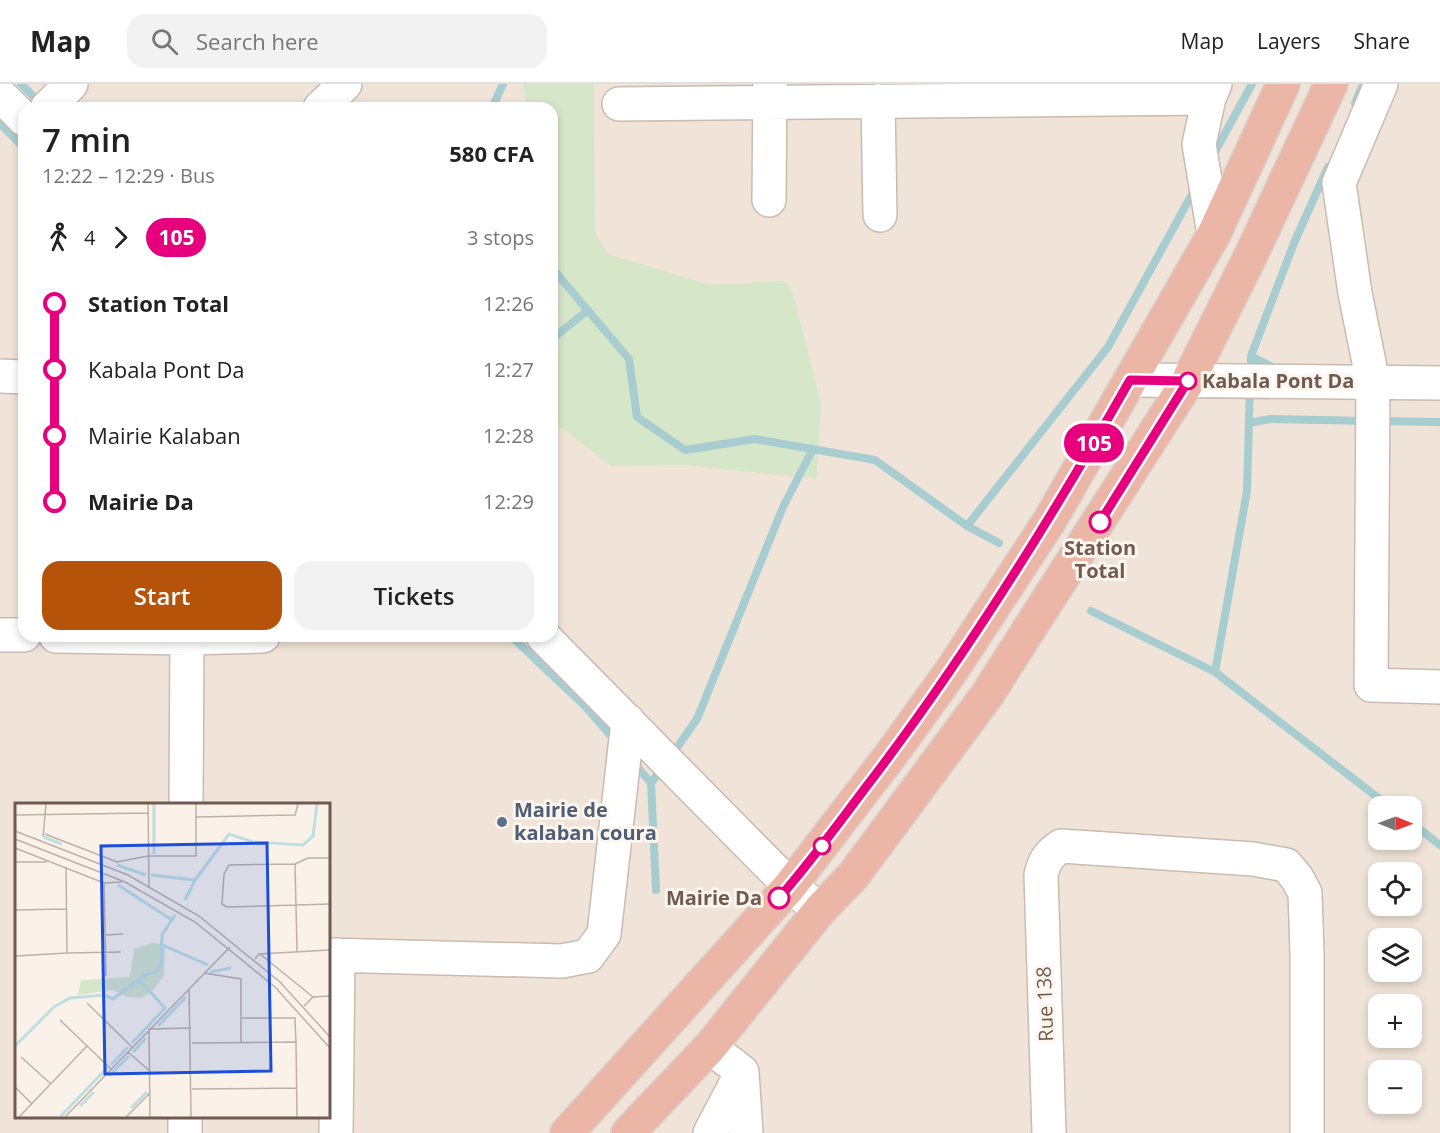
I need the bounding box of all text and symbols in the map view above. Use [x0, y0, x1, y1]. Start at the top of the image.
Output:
search box [127, 14, 547, 68]
text: Map [30, 22, 91, 60]
icon: search [148, 25, 181, 58]
text: Search here [196, 26, 319, 56]
text: Map [1181, 27, 1224, 55]
text: Layers [1257, 27, 1321, 55]
text: Share [1354, 27, 1410, 55]
text: 7 min [42, 117, 131, 162]
text: 580 CFA [449, 138, 534, 168]
text: 12:22 – 12:29 · Bus [42, 162, 215, 189]
icon: walk [42, 221, 75, 254]
icon: forward [104, 221, 137, 254]
text: 105 [158, 223, 194, 251]
text: 4 [84, 224, 95, 251]
text: 3 stops [467, 224, 534, 251]
text: Station Total [88, 288, 229, 318]
text: 12:26 [483, 290, 534, 317]
text: Kabala Pont Da [88, 354, 245, 384]
text: 12:27 [483, 356, 534, 383]
place label: Kabala Pont Da [1202, 367, 1354, 394]
marker: Kabala Pont Da [1179, 372, 1197, 390]
text: Mairie Kalaban [88, 420, 241, 450]
text: 12:28 [483, 422, 534, 449]
line badge: 105 [1060, 424, 1128, 462]
text: 105 [1076, 429, 1112, 457]
text: Mairie Da [88, 486, 194, 516]
text: 12:29 [483, 488, 534, 515]
marker: Station Total [1089, 511, 1111, 533]
place label: Station Total [1064, 534, 1136, 584]
button: Start [42, 561, 282, 630]
button: Tickets [294, 561, 534, 630]
place label: Mairie de kalaban coura [514, 796, 657, 846]
north arrow [1368, 796, 1422, 850]
map controls [1368, 796, 1422, 1114]
inset map [15, 803, 330, 1118]
marker: Mairie de kalaban coura [495, 815, 509, 829]
unlabelled marker [813, 837, 831, 855]
button: locate [1368, 862, 1422, 916]
place label: Mairie Da [666, 884, 762, 911]
marker: Mairie Da [768, 887, 790, 909]
button: layers [1368, 928, 1422, 982]
street label: Rue 138 [1030, 966, 1059, 1042]
button: + [1368, 994, 1422, 1048]
button: − [1368, 1060, 1422, 1114]

